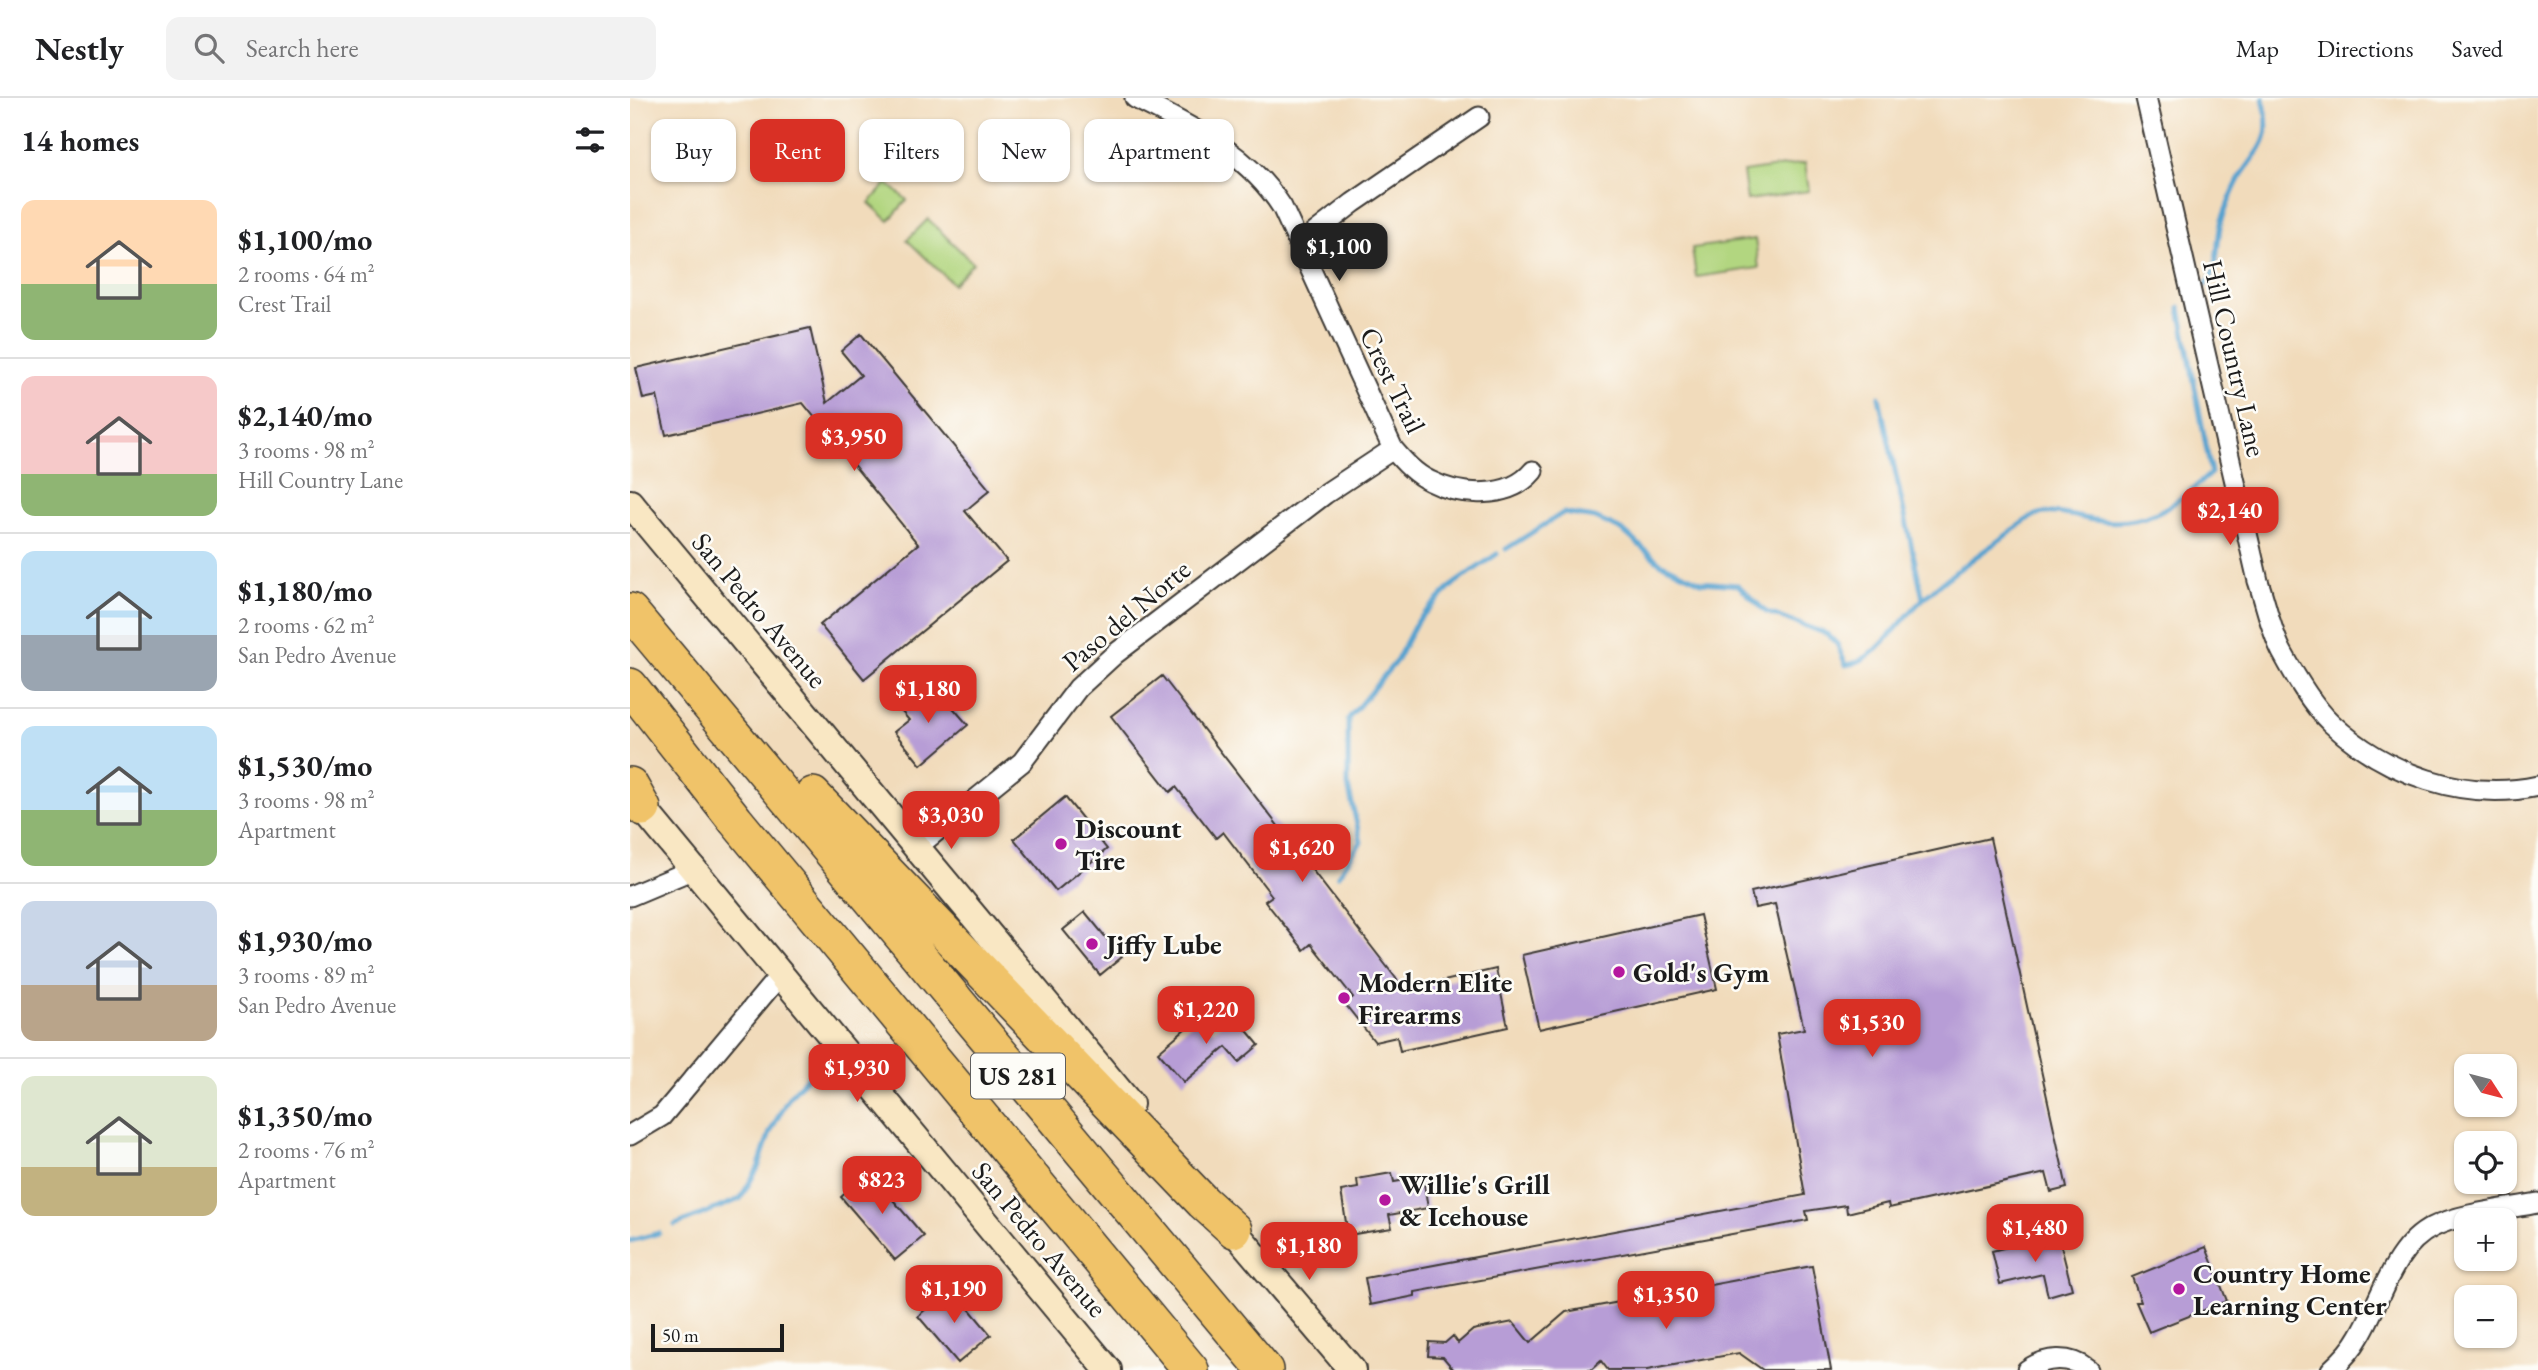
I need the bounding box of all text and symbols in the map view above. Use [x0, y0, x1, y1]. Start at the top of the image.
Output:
search box [166, 17, 656, 80]
text: Nestly [35, 27, 124, 70]
icon: search [190, 29, 228, 67]
text: Search here [246, 31, 359, 65]
text: Map [2236, 33, 2279, 64]
text: Directions [2317, 33, 2414, 64]
text: Saved [2452, 33, 2503, 64]
chip: Buy [651, 119, 736, 182]
chip: Rent [750, 119, 845, 182]
chip: Filters [859, 119, 964, 182]
chip: New [978, 119, 1070, 182]
chip: Apartment [1084, 119, 1234, 182]
text: 14 homes [21, 121, 139, 160]
icon: filters [571, 121, 609, 159]
text: $1,100/mo [238, 220, 372, 259]
pin: $1,100 [1282, 223, 1396, 283]
icon: home [77, 228, 161, 312]
text: $1,100 [1307, 231, 1371, 261]
street label: Hill Country Lane [2195, 256, 2275, 460]
text: 2 rooms · 64 m² [238, 259, 375, 289]
text: Crest Trail [238, 289, 331, 319]
street label: Crest Trail [1352, 321, 1434, 439]
text: $2,140/mo [238, 396, 372, 435]
icon: home [77, 404, 161, 488]
pin: $3,950 [797, 414, 911, 473]
text: $3,950 [822, 421, 886, 451]
text: 3 rooms · 98 m² [238, 435, 375, 465]
text: Hill Country Lane [238, 465, 403, 495]
pin: $2,140 [2173, 488, 2287, 547]
text: $2,140 [2198, 495, 2262, 525]
street label: San Pedro Avenue [684, 525, 836, 695]
street label: Paso del Norte [1055, 551, 1197, 679]
text: $1,180/mo [238, 571, 372, 610]
icon: home [77, 579, 161, 663]
text: 2 rooms · 62 m² [238, 610, 375, 640]
text: San Pedro Avenue [238, 640, 396, 670]
pin: $1,180 [871, 666, 985, 725]
text: $1,180 [896, 673, 960, 703]
text: $1,530/mo [238, 746, 372, 785]
icon: home [77, 754, 161, 838]
text: 3 rooms · 98 m² [238, 785, 375, 815]
pin: $3,030 [894, 792, 1008, 851]
text: $3,030 [919, 799, 983, 829]
place label: Discount Tire [1075, 810, 1182, 878]
text: Apartment [238, 815, 336, 845]
pin: $1,620 [1245, 824, 1359, 884]
text: $1,620 [1270, 832, 1334, 862]
marker: Discount Tire [1053, 836, 1069, 852]
text: $1,930/mo [238, 921, 372, 960]
place label: Jiffy Lube [1103, 926, 1222, 962]
icon: home [77, 929, 161, 1013]
marker: Jiffy Lube [1084, 936, 1100, 952]
place label: Gold's Gym [1633, 954, 1770, 990]
text: 3 rooms · 89 m² [238, 960, 375, 990]
place label: Modern Elite Firearms [1358, 964, 1513, 1032]
marker: Gold's Gym [1611, 964, 1627, 980]
pin: $1,220 [1149, 986, 1263, 1046]
text: San Pedro Avenue [238, 990, 396, 1020]
marker: Modern Elite Firearms [1336, 990, 1352, 1006]
text: $1,220 [1174, 994, 1238, 1024]
pin: $1,530 [1815, 1000, 1929, 1059]
text: $1,530 [1840, 1007, 1904, 1037]
pin: $1,930 [800, 1044, 914, 1104]
text: $1,930 [825, 1052, 889, 1082]
road number: US 281 [971, 1054, 1065, 1099]
north arrow [2454, 1054, 2516, 1116]
map controls [2454, 1054, 2517, 1348]
text: $1,350/mo [238, 1096, 372, 1135]
icon: home [77, 1104, 161, 1188]
button: locate [2454, 1131, 2517, 1194]
text: 2 rooms · 76 m² [238, 1135, 375, 1165]
street label: San Pedro Avenue [964, 1154, 1116, 1324]
pin: $823 [841, 1156, 923, 1216]
text: $823 [858, 1164, 906, 1194]
text: Apartment [238, 1165, 336, 1195]
place label: Willie's Grill & Icehouse [1399, 1166, 1550, 1234]
marker: Willie's Grill & Icehouse [1377, 1192, 1393, 1208]
pin: $1,480 [1978, 1204, 2092, 1264]
button: + [2454, 1208, 2517, 1271]
text: $1,480 [2003, 1212, 2067, 1242]
pin: $1,180 [1252, 1222, 1366, 1282]
text: $1,180 [1277, 1230, 1341, 1260]
place label: Country Home Learning Center [2193, 1255, 2387, 1323]
pin: $1,190 [897, 1266, 1011, 1325]
pin: $1,350 [1609, 1272, 1723, 1331]
text: $1,190 [922, 1273, 986, 1303]
text: $1,350 [1634, 1279, 1698, 1309]
marker: Country Home Learning Center [2171, 1281, 2187, 1297]
button: − [2454, 1285, 2517, 1348]
scale bar [651, 1321, 784, 1353]
text: 50 m [662, 1323, 699, 1348]

